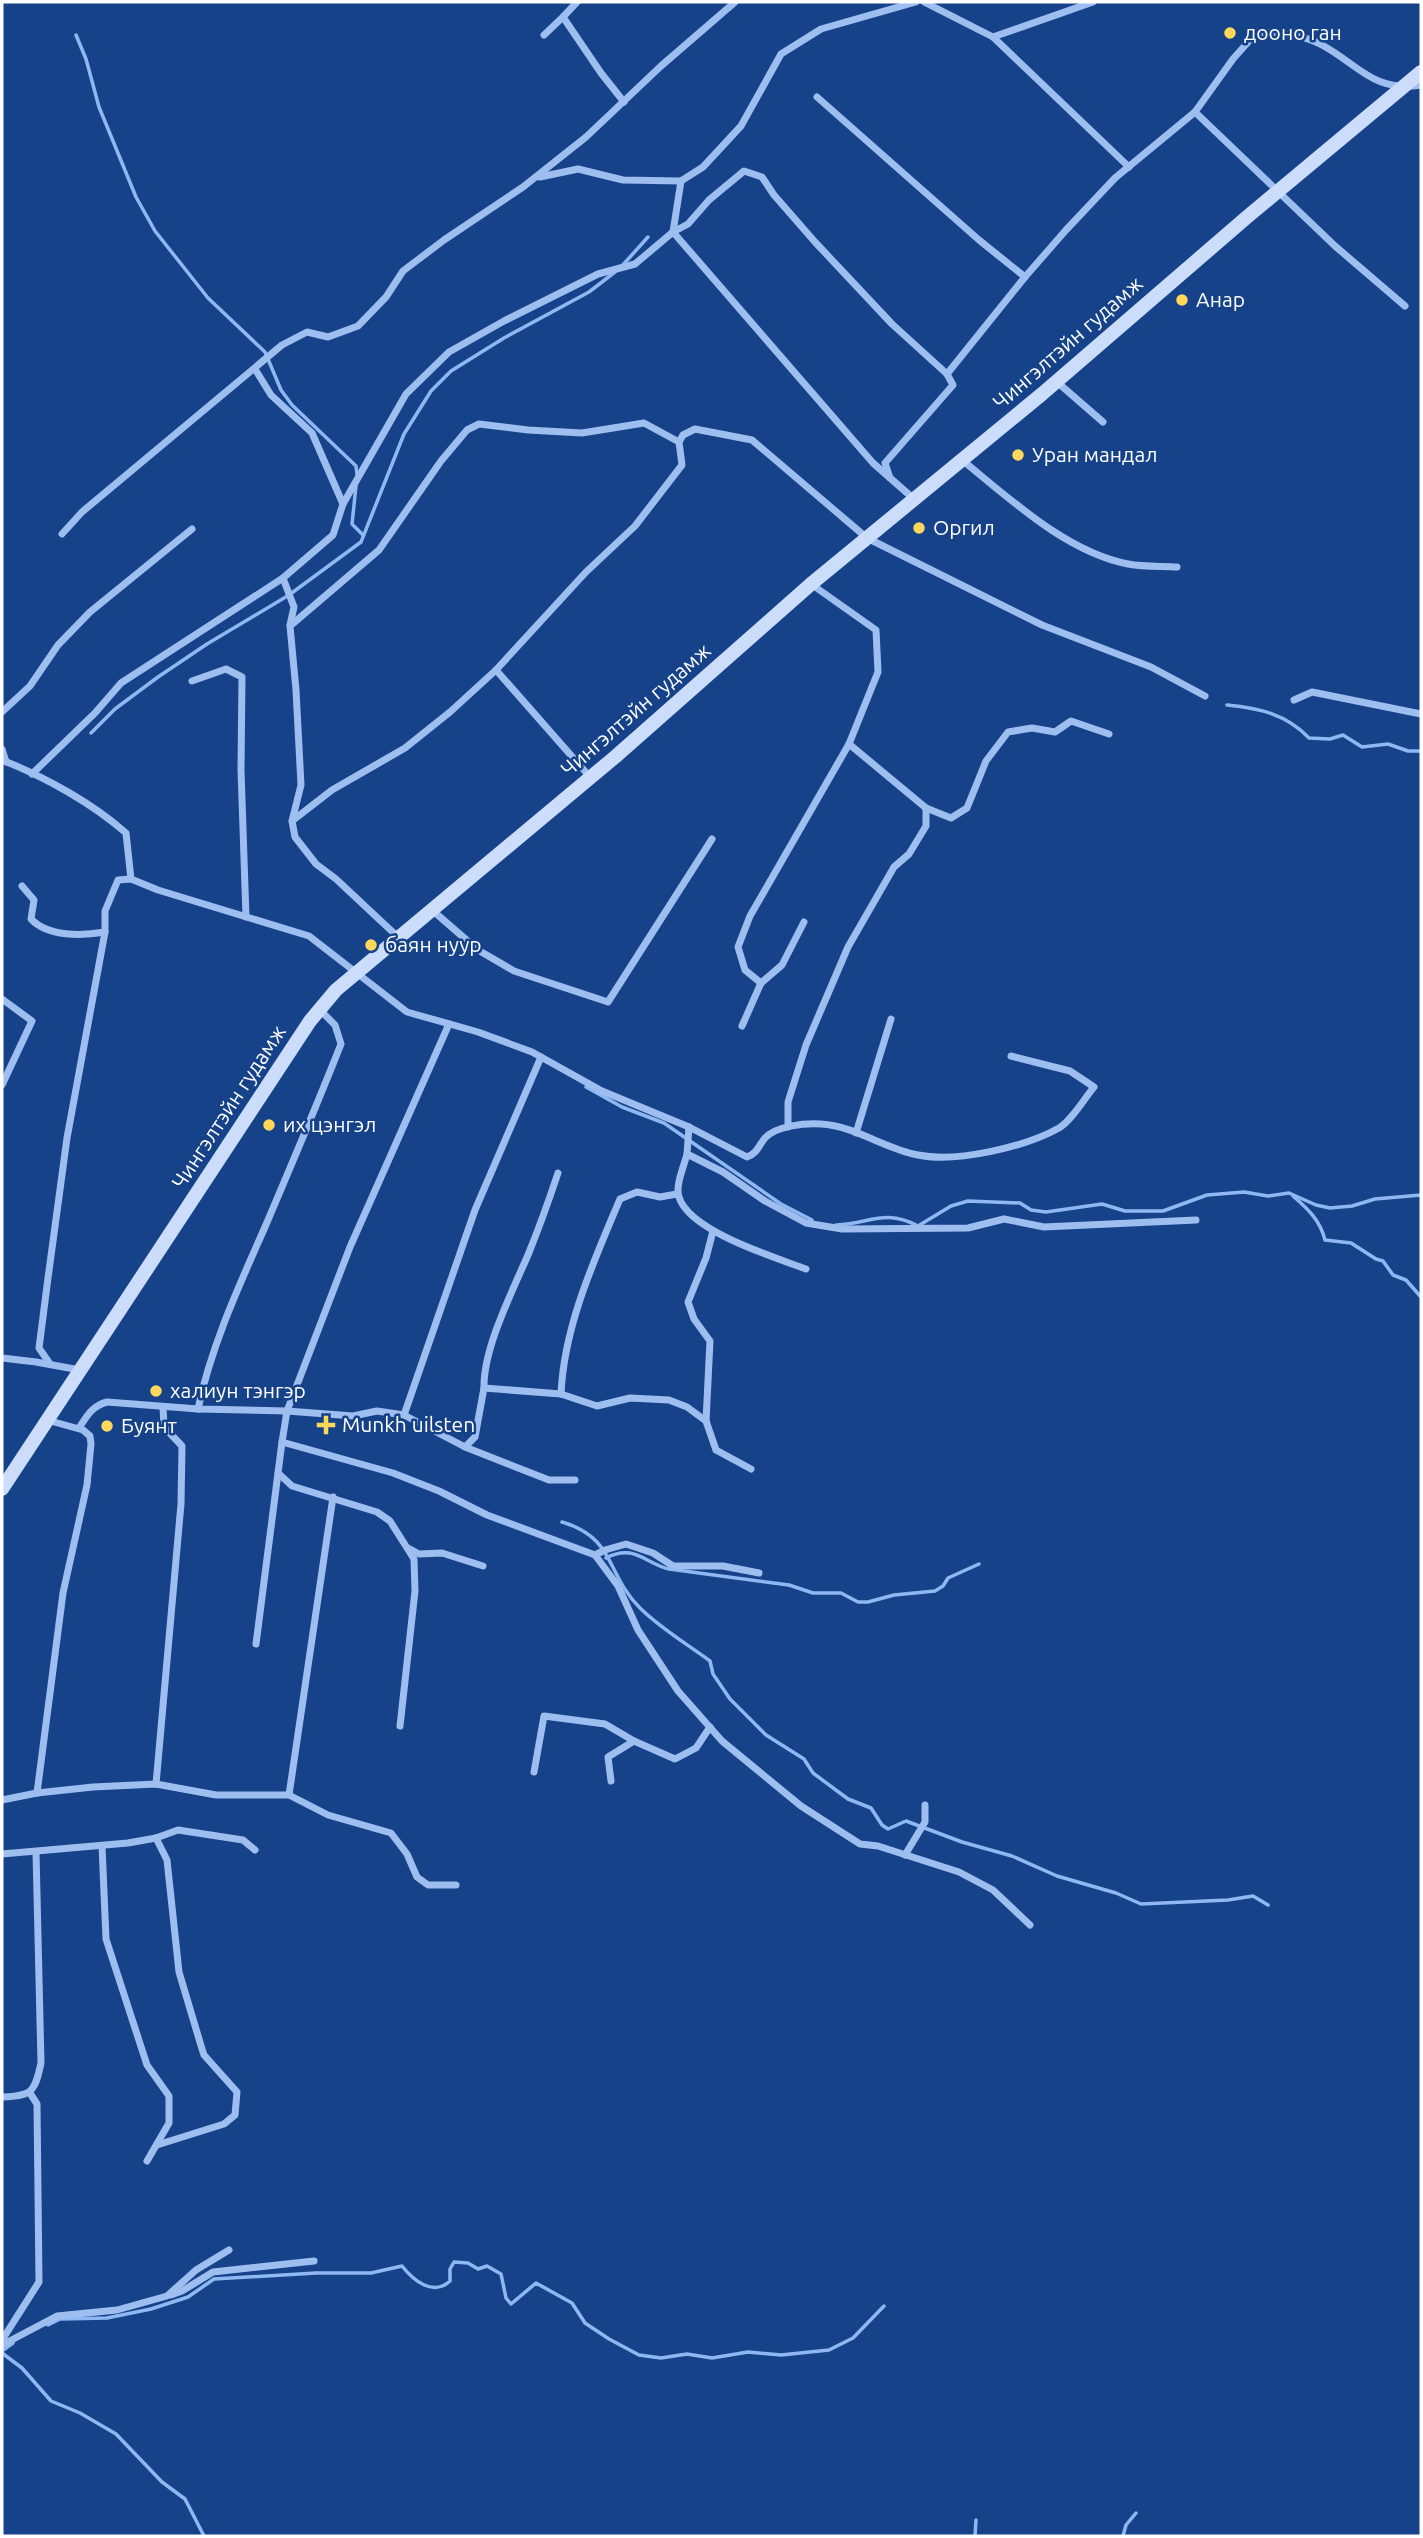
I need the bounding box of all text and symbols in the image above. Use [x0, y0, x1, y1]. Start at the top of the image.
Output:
place label: дооно ган [1244, 20, 1342, 44]
marker: дооно ган [1222, 25, 1238, 41]
street label: Чингэлтэйн гудамж [988, 271, 1147, 414]
place label: Анар [1196, 287, 1245, 311]
marker: Анар [1174, 292, 1190, 308]
place label: Уран мандал [1032, 442, 1158, 466]
marker: Уран мандал [1010, 447, 1026, 463]
place label: Оргил [933, 515, 995, 539]
marker: Оргил [911, 520, 927, 536]
street label: Чингэлтэйн гудамж [556, 638, 715, 781]
place label: баян нуур [385, 932, 482, 956]
marker: баян нуур [363, 937, 379, 953]
street label: Чингэлтэйн гудамж [166, 1020, 290, 1193]
place label: их цэнгэл [283, 1112, 376, 1136]
marker: их цэнгэл [261, 1117, 277, 1133]
place label: халиун тэнгэр [170, 1378, 306, 1402]
marker: халиун тэнгэр [148, 1383, 164, 1399]
place label: Munkh uilsten [342, 1412, 475, 1436]
place label: Буянт [121, 1413, 178, 1437]
marker: Munkh uilsten [316, 1415, 336, 1435]
marker: Буянт [99, 1418, 115, 1434]

